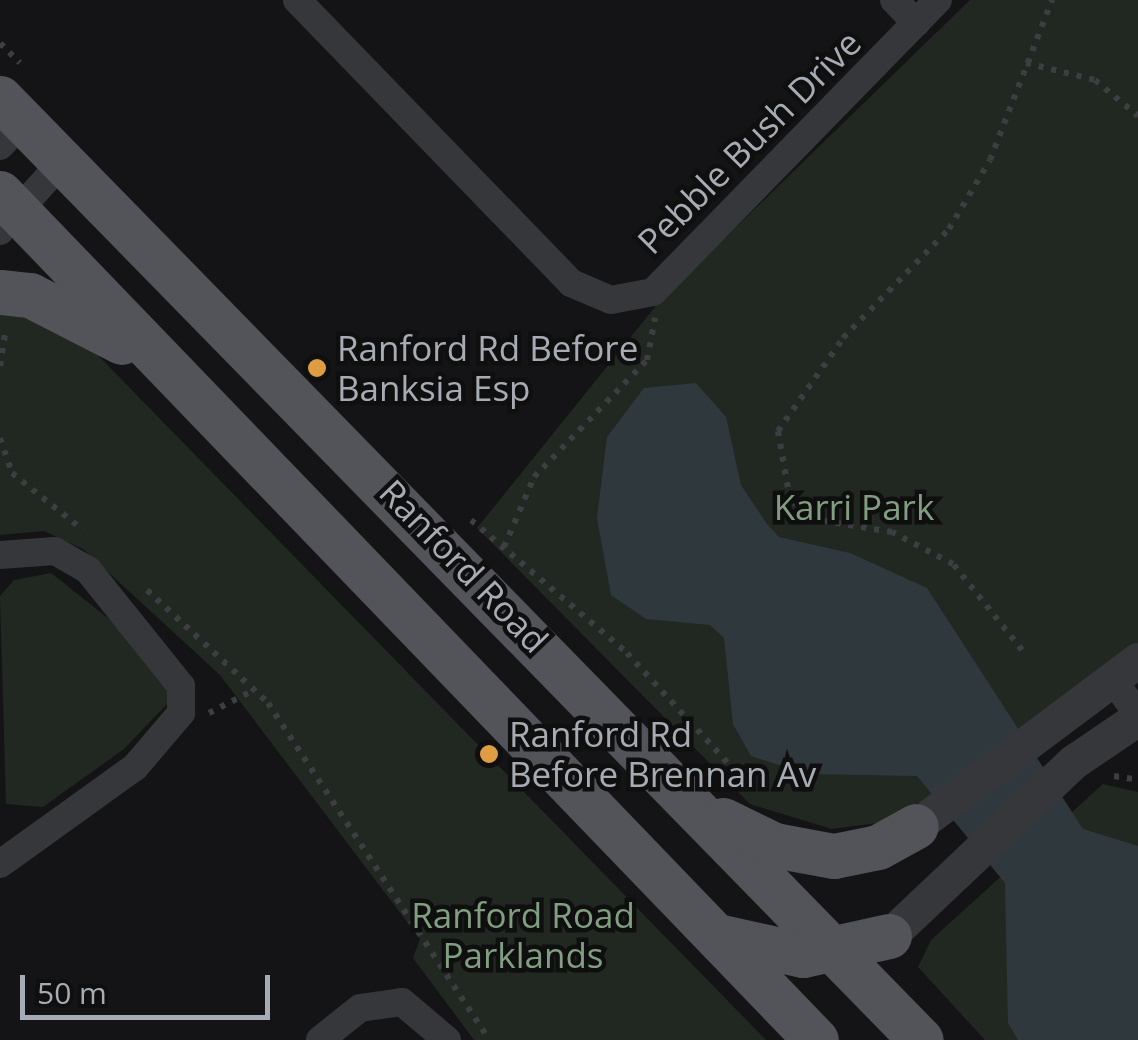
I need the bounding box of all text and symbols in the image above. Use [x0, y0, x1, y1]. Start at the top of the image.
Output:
street label: Pebble Bush Drive [629, 22, 869, 262]
place label: Ranford Rd Before Banksia Esp [337, 327, 638, 409]
marker: Ranford Rd Before Banksia Esp [306, 357, 328, 379]
street label: Ranford Road [371, 471, 557, 661]
park label: Karri Park [774, 486, 934, 528]
place label: Ranford Rd Before Brennan Av [509, 713, 816, 795]
marker: Ranford Rd Before Brennan Av [478, 743, 500, 765]
park label: Ranford Road Parklands [411, 894, 635, 976]
scale bar [25, 955, 275, 1017]
text: 50 m [37, 972, 107, 1013]

